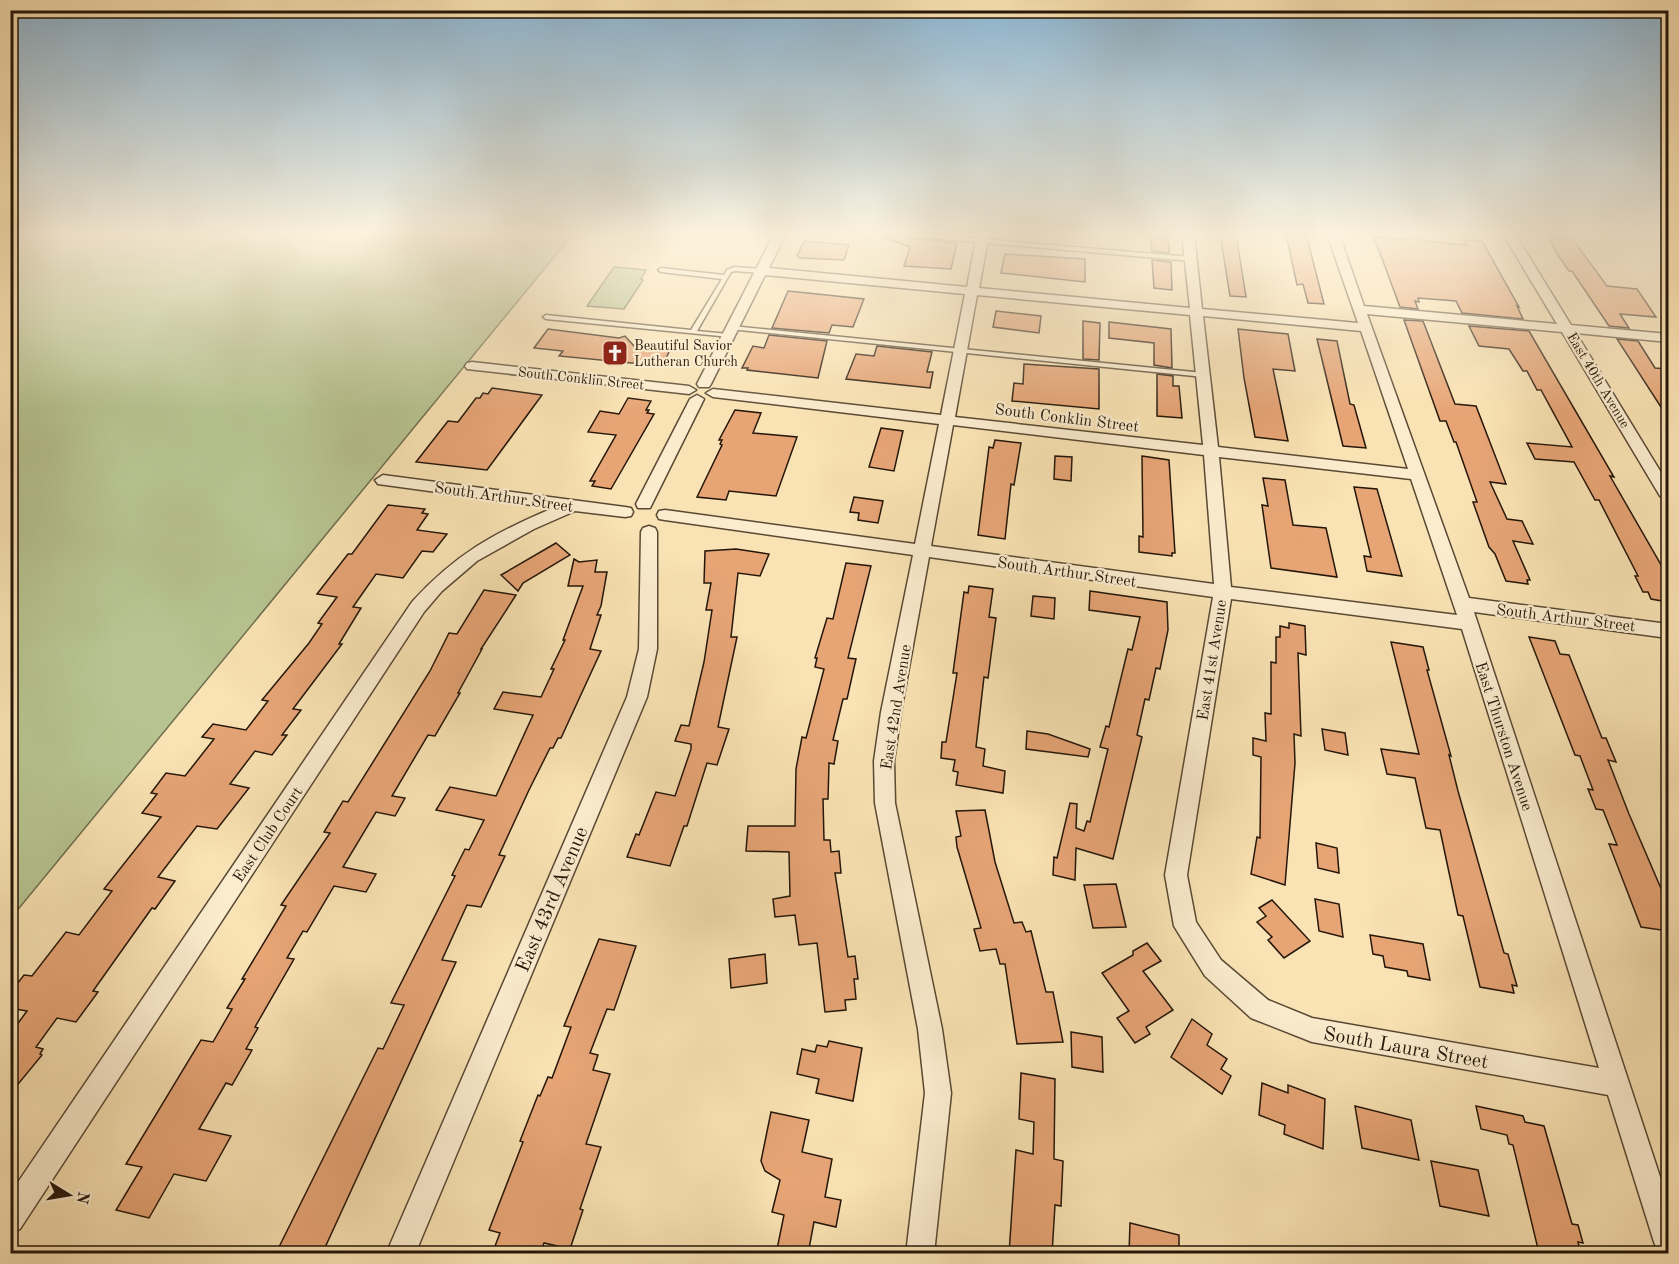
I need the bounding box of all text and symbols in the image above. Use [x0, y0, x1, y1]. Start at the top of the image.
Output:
street label: East 40th Avenue [1564, 330, 1632, 431]
church icon: Beautiful Savior Lutheran Church [600, 338, 630, 368]
place label: Beautiful Savior Lutheran Church [634, 339, 738, 369]
street label: South Conklin Street [517, 365, 645, 393]
street label: South Conklin Street [994, 402, 1140, 436]
street label: South Arthur Street [433, 480, 575, 516]
street label: South Arthur Street [996, 555, 1138, 591]
street label: East 41st Avenue [1196, 599, 1230, 722]
street label: South Arthur Street [1495, 602, 1637, 636]
street label: East 42nd Avenue [879, 643, 915, 771]
street label: East Thurston Avenue [1471, 660, 1535, 813]
street label: East Club Court [231, 784, 307, 886]
street label: East 43rd Avenue [513, 824, 593, 975]
street label: South Laura Street [1322, 1025, 1490, 1073]
north arrow [39, 1165, 99, 1225]
text: N [73, 1190, 91, 1206]

